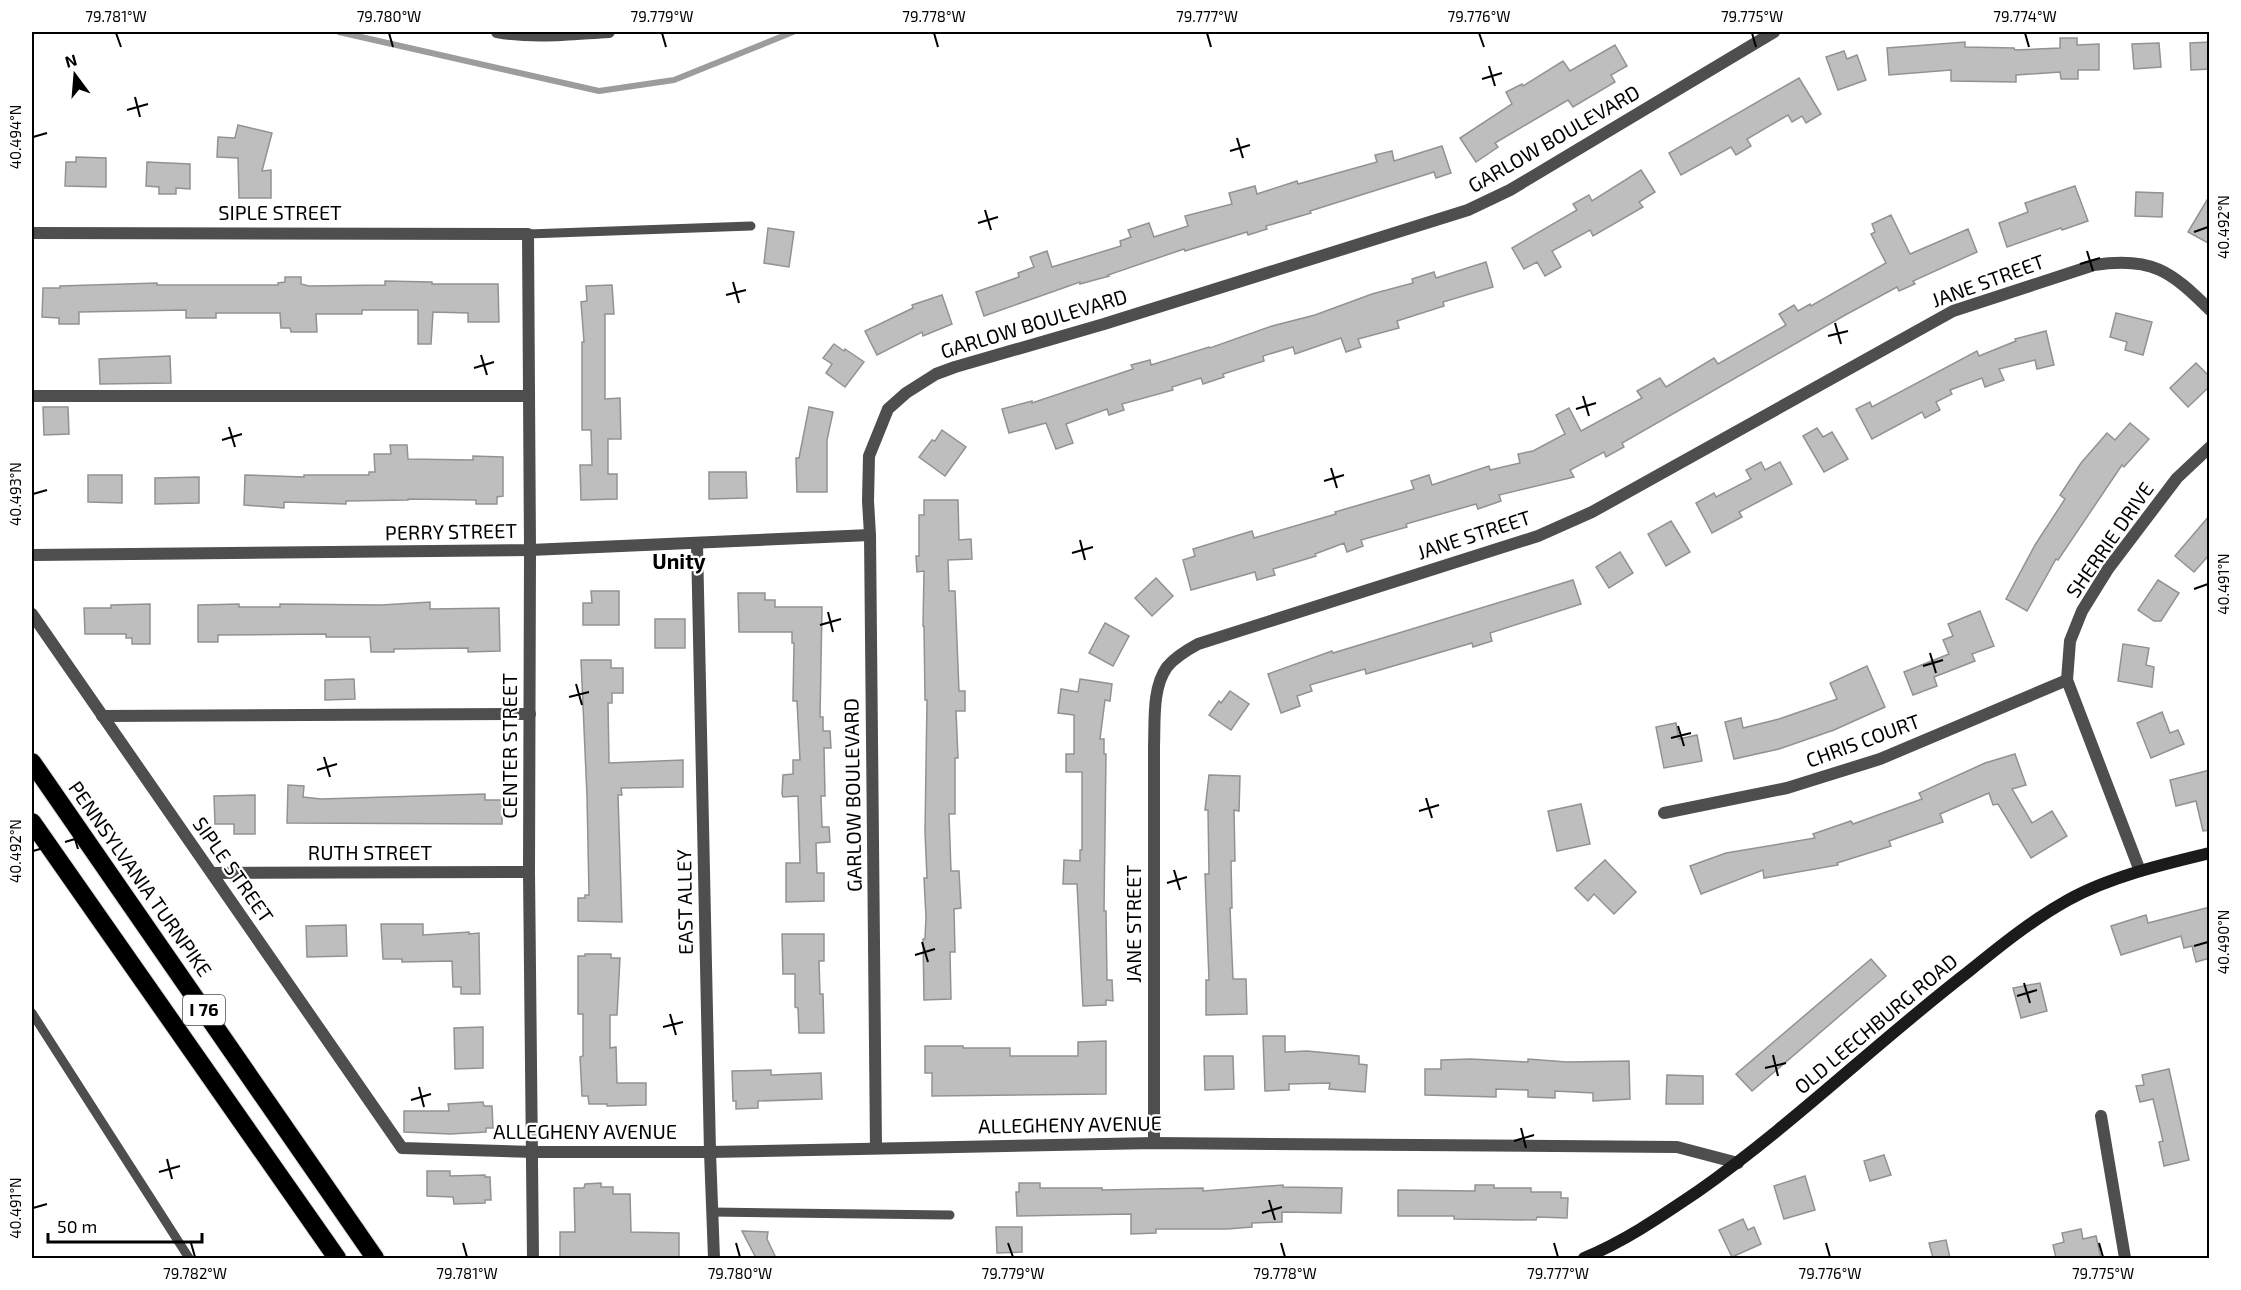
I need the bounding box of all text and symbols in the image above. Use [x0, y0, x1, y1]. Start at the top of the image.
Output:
text: 79.781°W [85, 7, 147, 25]
text: 79.780°W [357, 7, 421, 25]
text: 79.779°W [631, 7, 693, 25]
text: 79.778°W [902, 7, 966, 25]
text: 79.777°W [1176, 7, 1238, 25]
text: 79.776°W [1448, 7, 1510, 25]
text: 79.775°W [1721, 7, 1783, 25]
text: 79.774°W [1993, 7, 2057, 25]
north arrow [45, 45, 105, 105]
text: N [63, 49, 79, 71]
street label: GARLOW BOULEVARD [1464, 79, 1643, 197]
text: 40.494°N [6, 105, 24, 169]
text: 40.492°N [2214, 195, 2232, 259]
street label: SIPLE STREET [218, 200, 342, 224]
street label: JANE STREET [1928, 248, 2048, 312]
street label: GARLOW BOULEVARD [937, 283, 1130, 363]
text: 40.493°N [6, 462, 24, 526]
street label: SHERRIE DRIVE [2060, 477, 2158, 602]
street label: JANE STREET [1414, 504, 1534, 564]
street label: PERRY STREET [385, 518, 518, 544]
district label: Unity [652, 548, 706, 574]
text: 40.491°N [2214, 553, 2232, 615]
street label: CENTER STREET [497, 673, 521, 819]
street label: GARLOW BOULEVARD [838, 698, 866, 892]
street label: CHRIS COURT [1802, 708, 1923, 772]
street label: PENNSYLVANIA TURNPIKE [64, 776, 217, 981]
street label: SIPLE STREET [189, 812, 279, 927]
text: 40.492°N [6, 819, 24, 883]
street label: RUTH STREET [308, 840, 433, 864]
street label: EAST ALLEY [671, 848, 697, 955]
street label: JANE STREET [1121, 865, 1145, 983]
text: 40.490°N [2214, 910, 2232, 974]
street label: OLD LEECHBURG ROAD [1789, 948, 1962, 1098]
road number: I 76 [183, 995, 225, 1025]
street label: ALLEGHENY AVENUE [978, 1110, 1162, 1138]
street label: ALLEGHENY AVENUE [493, 1119, 677, 1143]
text: 40.491°N [6, 1177, 24, 1239]
scale bar [48, 1206, 202, 1244]
text: 50 m [57, 1215, 97, 1237]
text: 79.782°W [163, 1264, 227, 1282]
text: 79.781°W [436, 1264, 498, 1282]
text: 79.780°W [708, 1264, 772, 1282]
text: 79.779°W [982, 1264, 1044, 1282]
text: 79.778°W [1253, 1264, 1317, 1282]
text: 79.777°W [1527, 1264, 1589, 1282]
text: 79.776°W [1799, 1264, 1861, 1282]
text: 79.775°W [2072, 1264, 2134, 1282]

